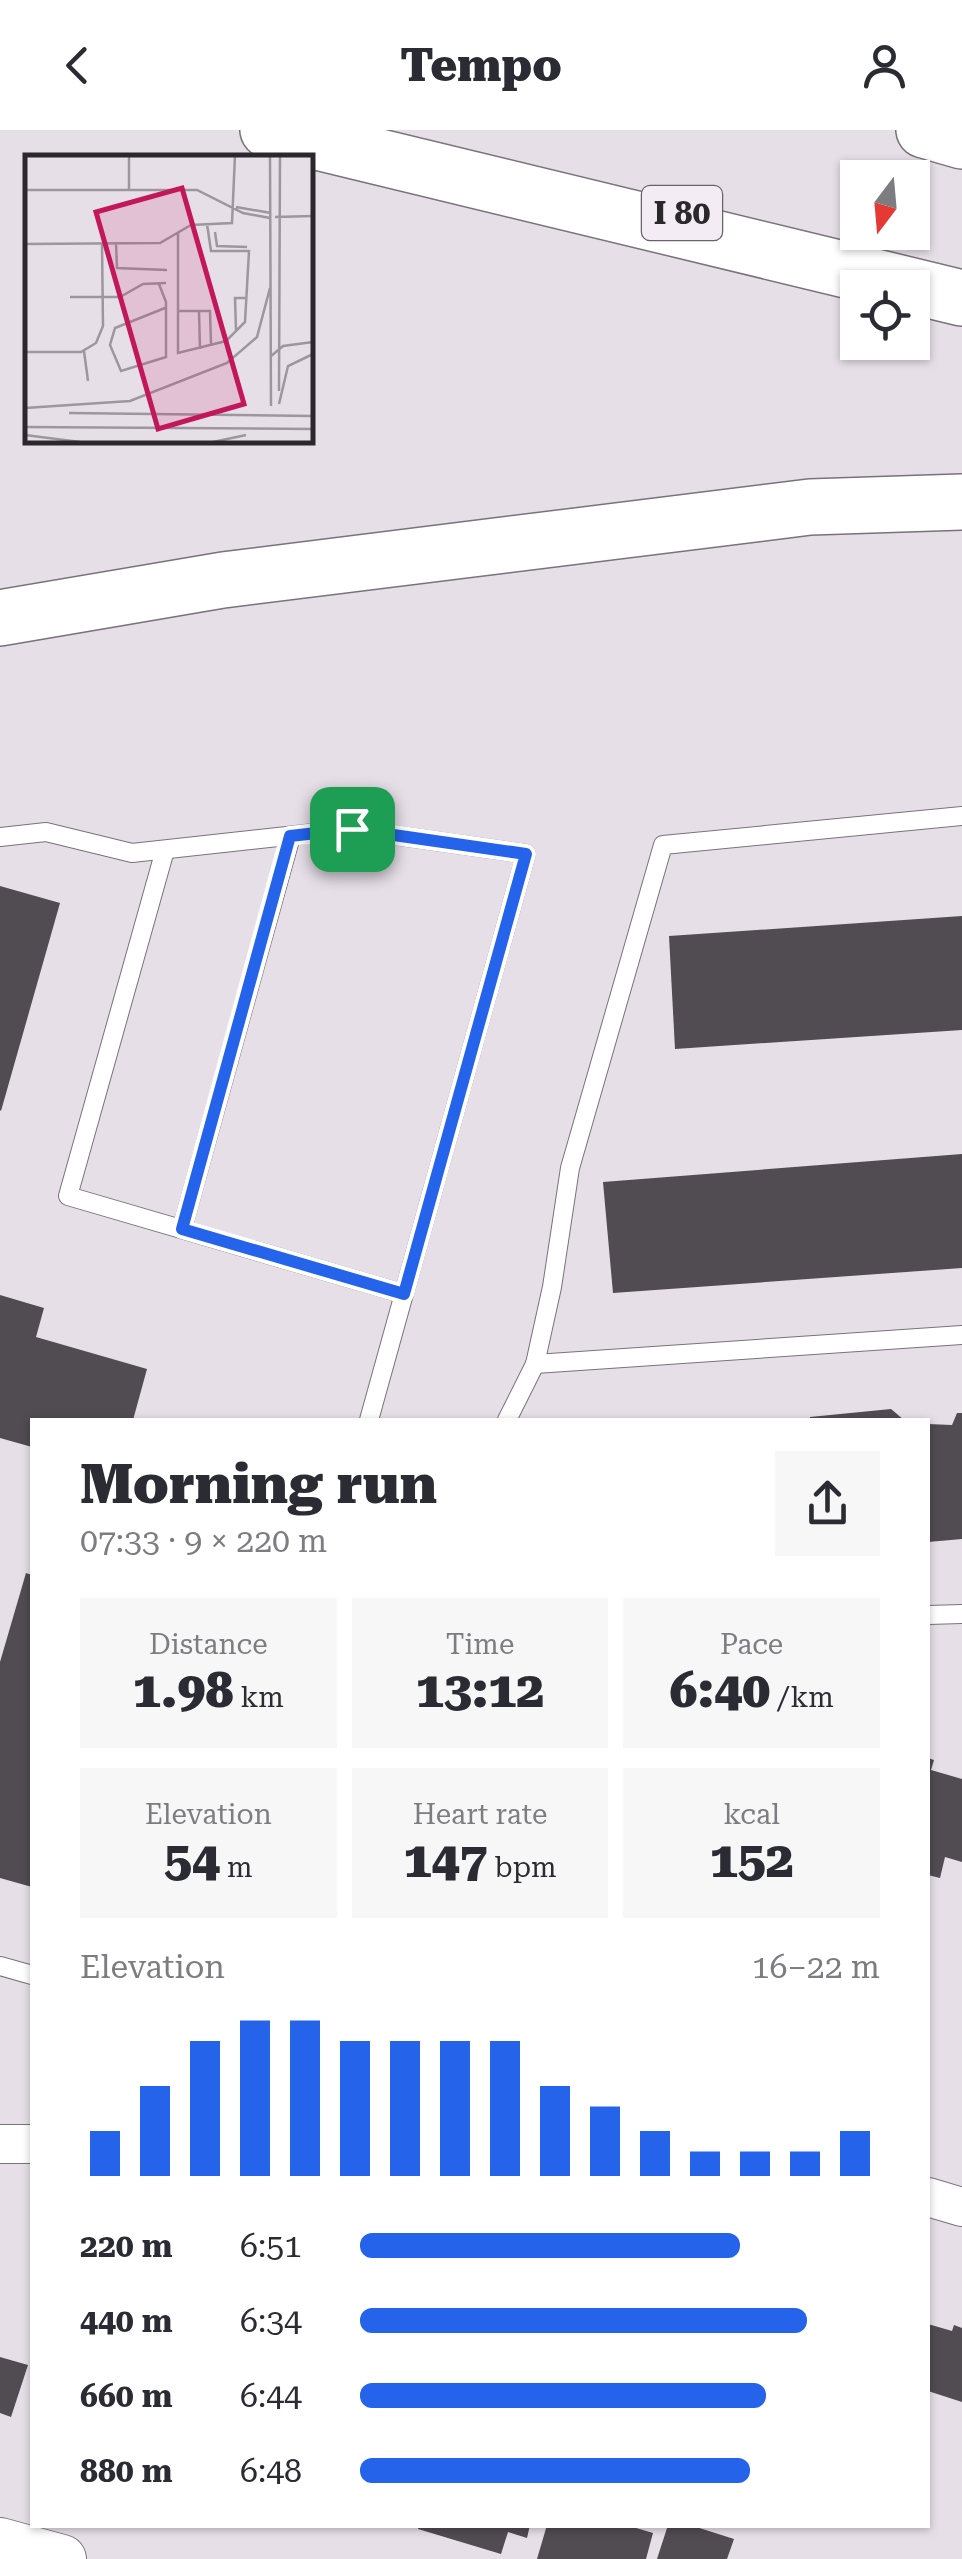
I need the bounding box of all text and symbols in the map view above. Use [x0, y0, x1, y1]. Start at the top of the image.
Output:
icon: back [50, 38, 105, 93]
icon: person [857, 38, 912, 93]
text: Tempo [400, 39, 562, 92]
inset map [25, 155, 312, 442]
north arrow [840, 160, 930, 250]
map controls [840, 160, 930, 360]
road number: I 80 [642, 186, 722, 240]
button: locate [840, 270, 930, 360]
pin [310, 787, 395, 872]
icon: arrive [325, 802, 380, 857]
button: share [775, 1451, 880, 1556]
text: Morning run [80, 1452, 437, 1516]
text: 07:33 · 9 × 220 m [80, 1522, 327, 1560]
text: Distance [149, 1628, 268, 1661]
text: Time [446, 1628, 514, 1661]
text: Pace [720, 1628, 783, 1661]
text: 1.98 [133, 1661, 233, 1719]
text: 13:12 [416, 1661, 544, 1719]
text: 6:40 [670, 1661, 770, 1719]
text: km [233, 1681, 284, 1714]
text: /km [770, 1681, 834, 1714]
text: Elevation [145, 1798, 272, 1831]
text: Heart rate [413, 1798, 547, 1831]
text: kcal [723, 1798, 780, 1831]
text: 54 [164, 1831, 220, 1889]
text: 147 [403, 1831, 487, 1889]
text: 152 [710, 1831, 794, 1889]
text: m [220, 1851, 253, 1884]
text: bpm [487, 1851, 556, 1884]
text: Elevation [80, 1948, 225, 1986]
text: 16–22 m [752, 1948, 880, 1986]
text: 220 m [80, 2227, 173, 2265]
text: 6:51 [240, 2227, 302, 2265]
text: 440 m [80, 2302, 173, 2340]
text: 6:34 [240, 2302, 302, 2340]
text: 660 m [80, 2377, 173, 2415]
text: 6:44 [240, 2377, 302, 2415]
text: 880 m [80, 2452, 173, 2490]
text: 6:48 [240, 2452, 302, 2490]

